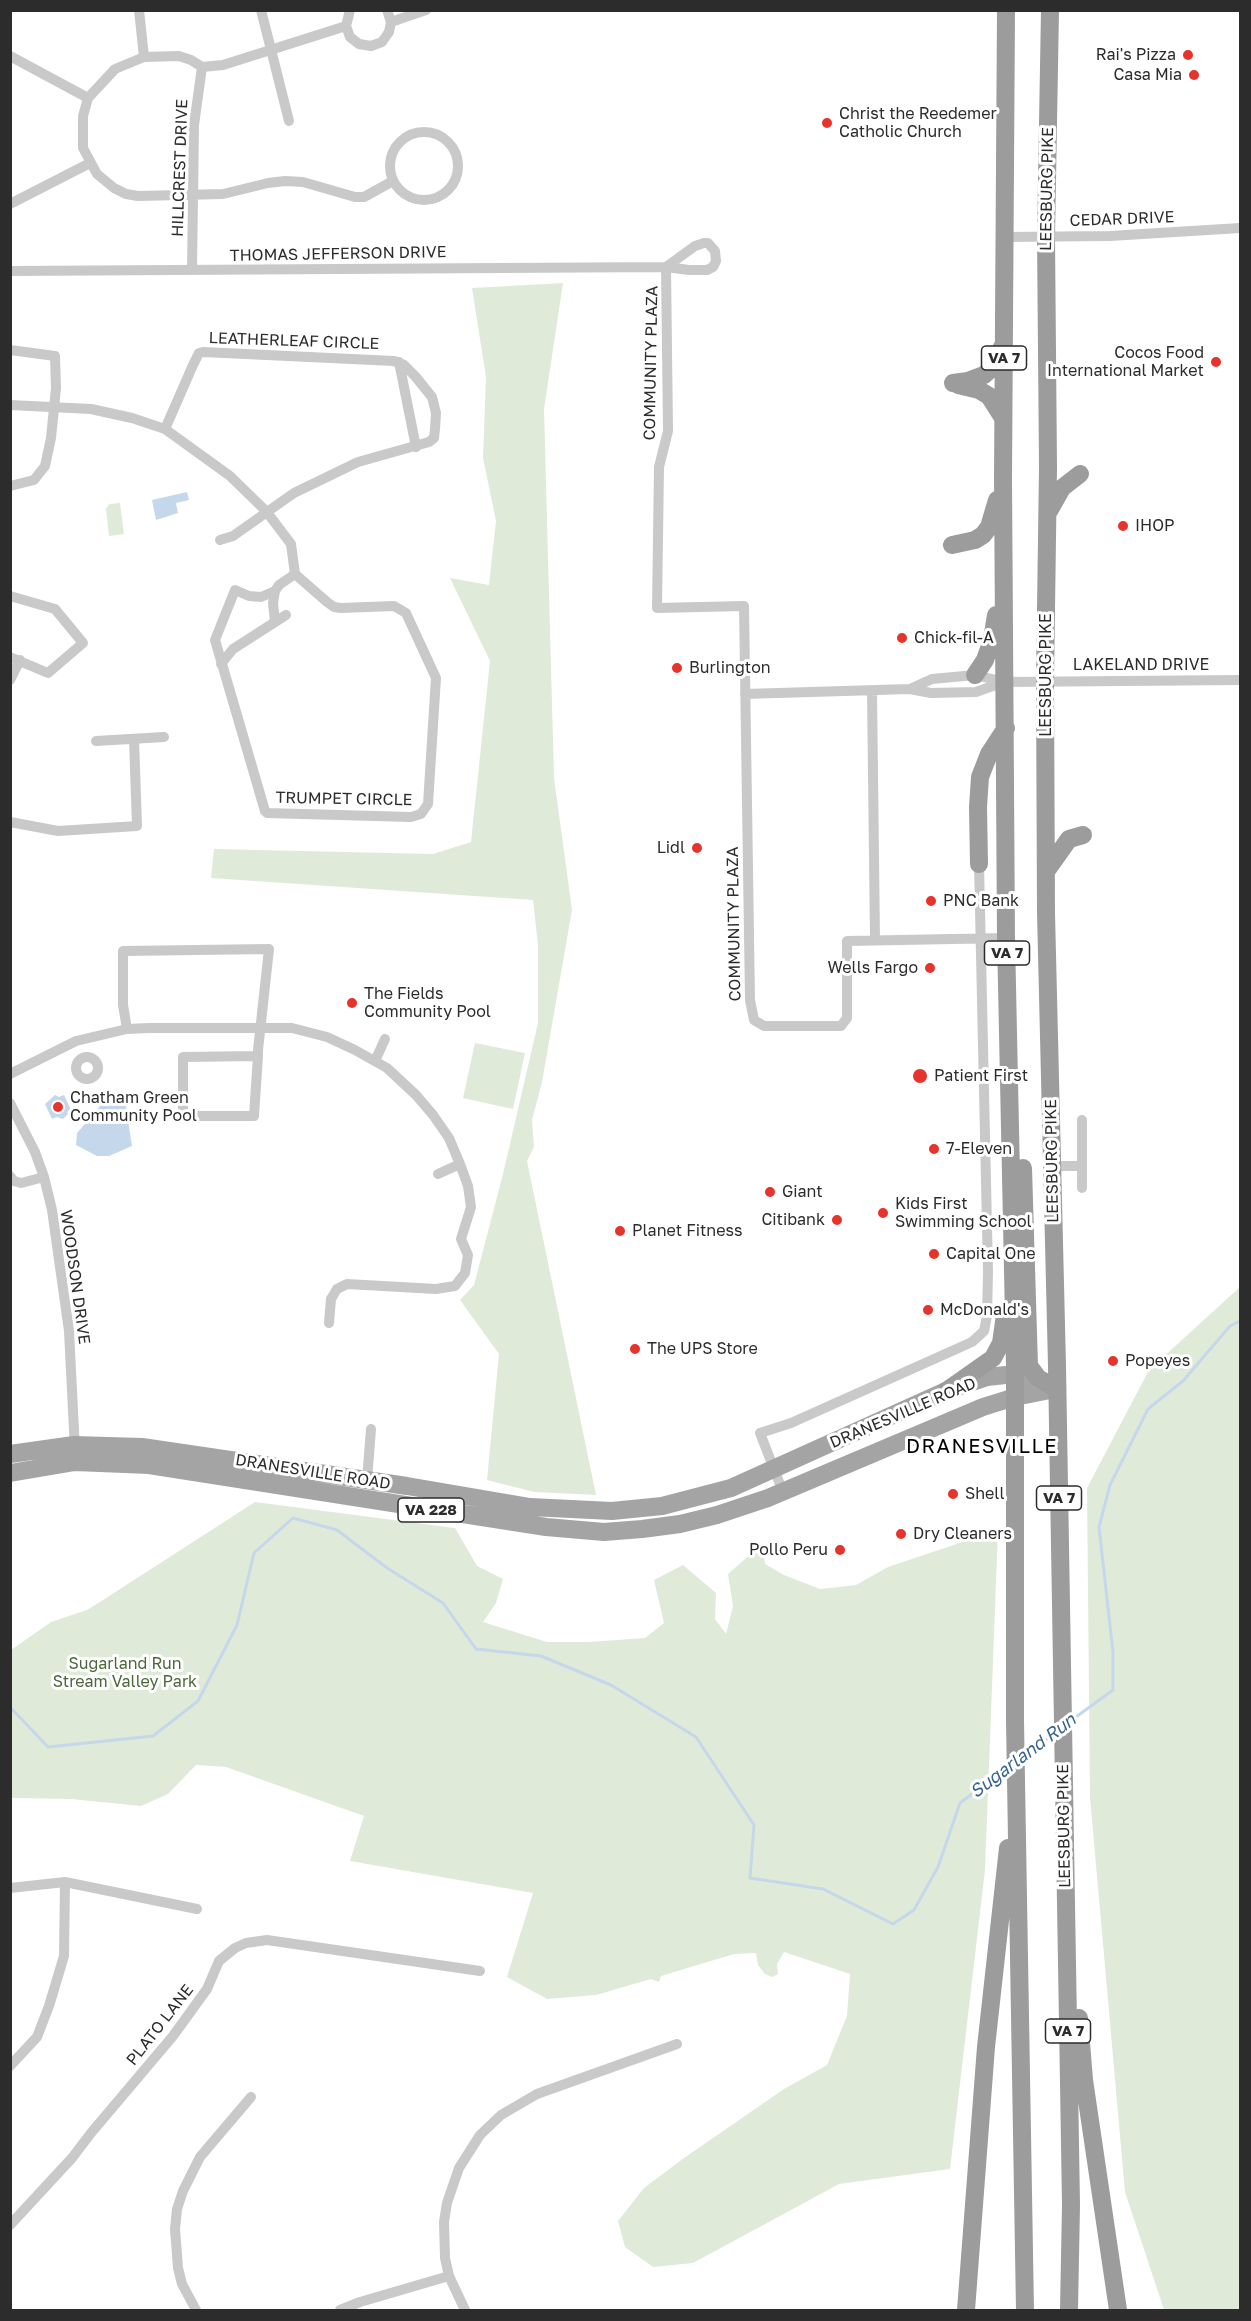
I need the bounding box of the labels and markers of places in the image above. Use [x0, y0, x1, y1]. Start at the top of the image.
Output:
place label: Rai's Pizza [1096, 45, 1176, 65]
marker: Rai's Pizza [1181, 48, 1195, 62]
place label: Casa Mia [1113, 65, 1182, 85]
marker: Casa Mia [1187, 68, 1201, 82]
place label: Christ the Reedemer Catholic Church [839, 104, 997, 142]
marker: Christ the Reedemer Catholic Church [820, 116, 834, 130]
place label: Cocos Food International Market [1047, 343, 1204, 381]
marker: Cocos Food International Market [1209, 355, 1223, 369]
place label: IHOP [1135, 516, 1175, 536]
marker: IHOP [1116, 519, 1130, 533]
place label: Chick-fil-A [914, 628, 994, 648]
marker: Chick-fil-A [895, 631, 909, 645]
place label: Burlington [689, 658, 771, 678]
marker: Burlington [670, 661, 684, 675]
place label: Lidl [657, 838, 685, 858]
marker: Lidl [690, 841, 704, 855]
place label: PNC Bank [943, 891, 1019, 911]
marker: PNC Bank [924, 894, 938, 908]
place label: Wells Fargo [828, 958, 918, 978]
marker: Wells Fargo [923, 961, 937, 975]
place label: The Fields Community Pool [364, 984, 491, 1022]
marker: The Fields Community Pool [345, 996, 359, 1010]
place label: Patient First [934, 1066, 1028, 1086]
marker: Patient First [911, 1067, 929, 1085]
place label: Chatham Green Community Pool [70, 1088, 197, 1126]
marker: Chatham Green Community Pool [51, 1100, 65, 1114]
place label: 7-Eleven [946, 1139, 1012, 1159]
marker: 7-Eleven [927, 1142, 941, 1156]
place label: Giant [782, 1182, 823, 1202]
marker: Giant [763, 1185, 777, 1199]
place label: Kids First Swimming School [895, 1194, 1032, 1232]
marker: Kids First Swimming School [876, 1206, 890, 1220]
place label: Citibank [761, 1210, 825, 1230]
marker: Citibank [830, 1213, 844, 1227]
place label: Planet Fitness [632, 1221, 742, 1241]
marker: Planet Fitness [613, 1224, 627, 1238]
place label: Capital One [946, 1244, 1036, 1264]
marker: Capital One [927, 1247, 941, 1261]
place label: McDonald's [940, 1300, 1029, 1320]
marker: McDonald's [921, 1303, 935, 1317]
place label: The UPS Store [647, 1339, 758, 1359]
marker: The UPS Store [628, 1342, 642, 1356]
place label: Popeyes [1125, 1351, 1190, 1371]
marker: Popeyes [1106, 1354, 1120, 1368]
place label: Shell [965, 1484, 1005, 1504]
marker: Shell [946, 1487, 960, 1501]
place label: Dry Cleaners [913, 1524, 1012, 1544]
marker: Dry Cleaners [894, 1527, 908, 1541]
place label: Pollo Peru [749, 1540, 828, 1560]
marker: Pollo Peru [833, 1543, 847, 1557]

